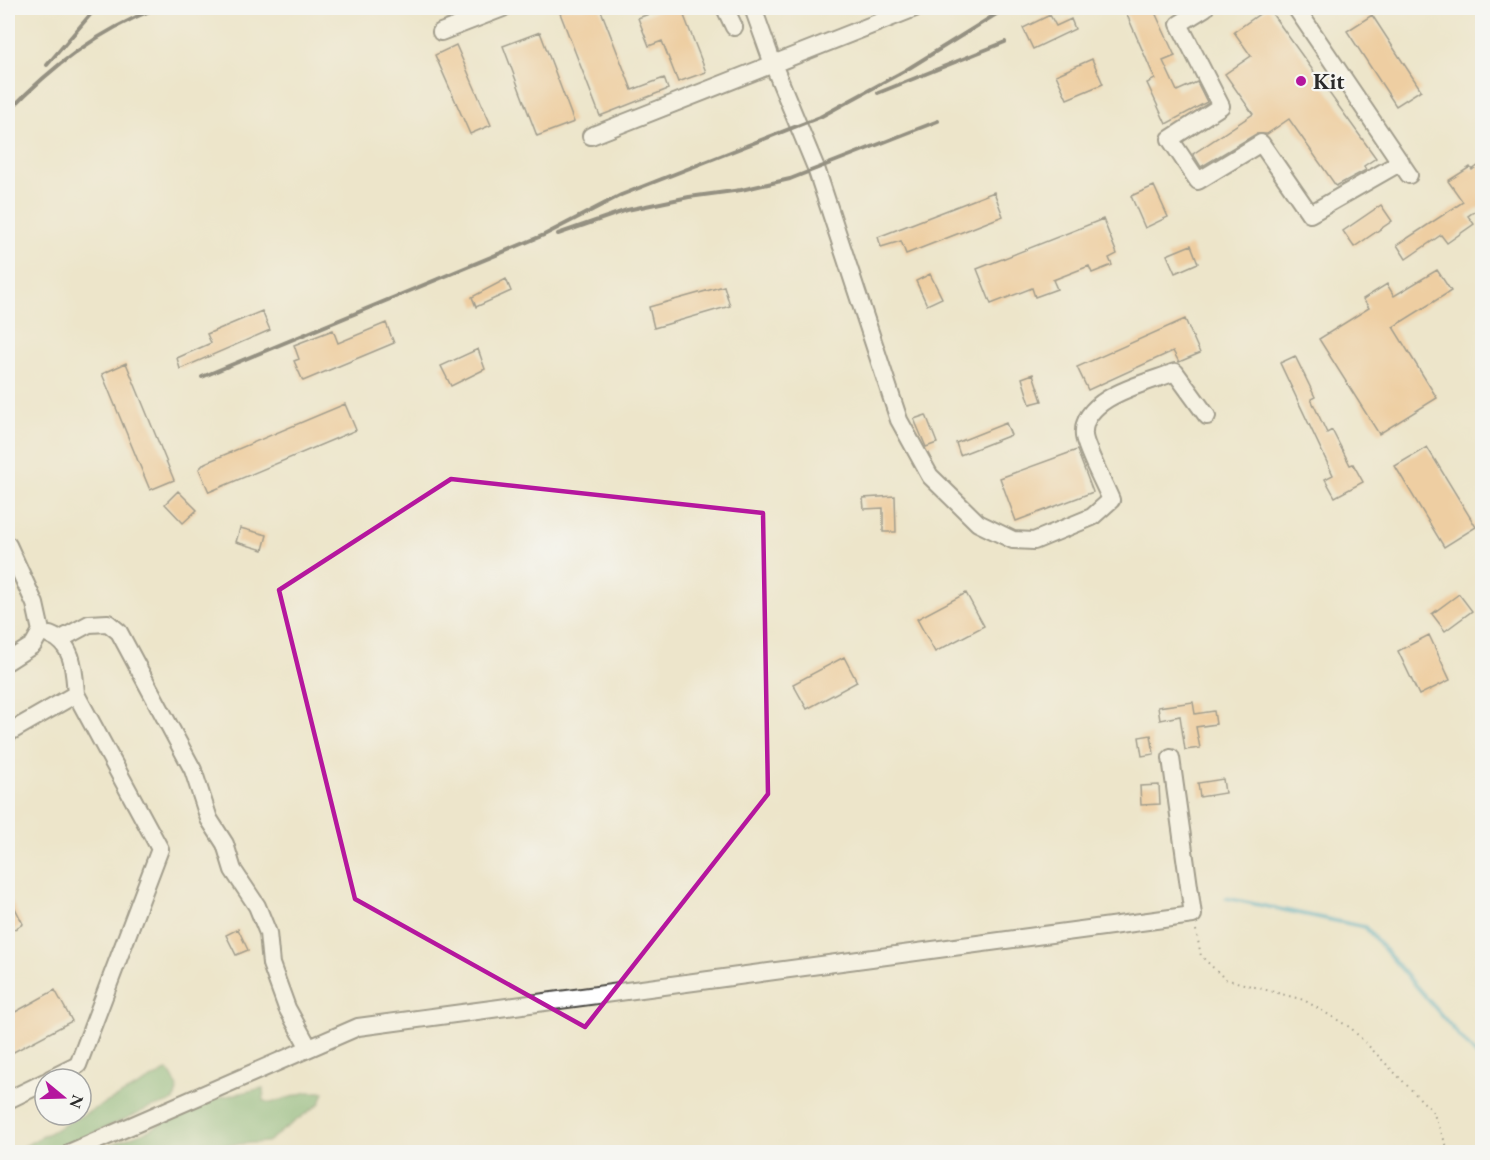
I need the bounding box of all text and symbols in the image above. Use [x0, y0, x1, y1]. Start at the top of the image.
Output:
place label: Kit [1313, 67, 1345, 96]
marker: Kit [1294, 74, 1308, 88]
north arrow [33, 1067, 93, 1127]
text: N [65, 1092, 89, 1111]

